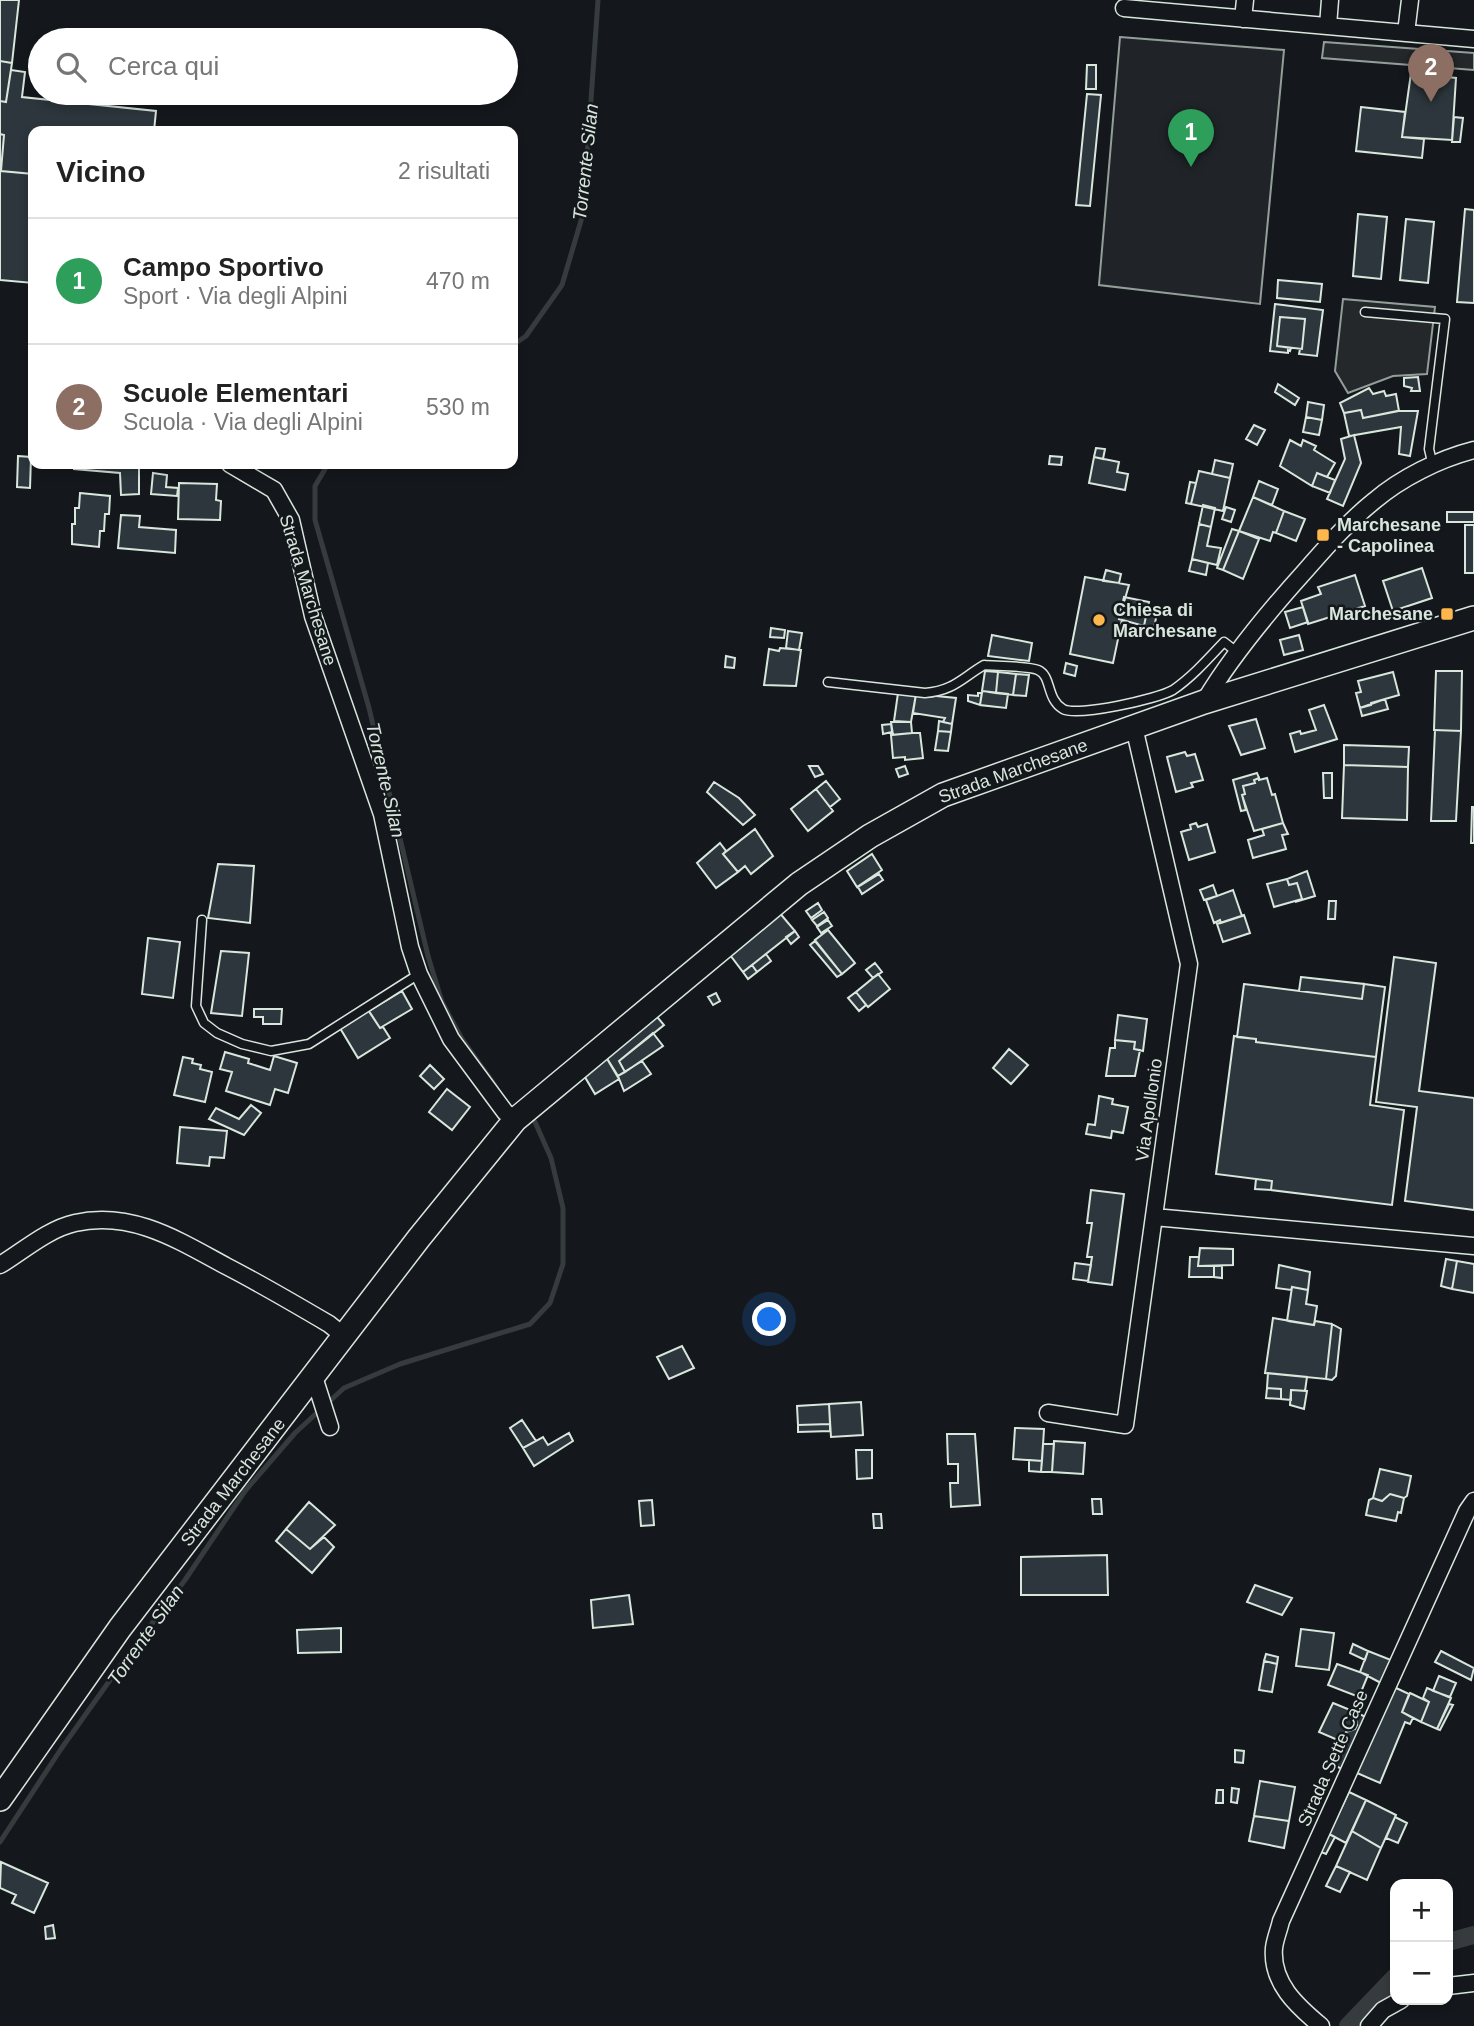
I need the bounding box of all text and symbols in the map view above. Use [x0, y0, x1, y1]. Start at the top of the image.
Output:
search box [28, 28, 518, 105]
pin: 2 [1408, 44, 1454, 102]
icon: search [52, 48, 90, 86]
text: Cerca qui [108, 51, 219, 81]
water label: Torrente Silan [569, 102, 602, 222]
pin: 1 [1168, 109, 1214, 167]
text: Vicino [56, 155, 145, 188]
text: 2 risultati [398, 158, 490, 184]
text: Campo Sportivo [123, 252, 324, 282]
text: 1 [73, 268, 85, 294]
text: 470 m [426, 268, 490, 294]
text: Sport · Via degli Alpini [123, 283, 348, 309]
text: Scuole Elementari [123, 378, 348, 408]
text: 2 [73, 394, 85, 420]
text: 530 m [426, 394, 490, 420]
text: Scuola · Via degli Alpini [123, 409, 363, 435]
street label: Strada Marchesane [275, 512, 341, 668]
place label: Marchesane - Capolinea [1337, 515, 1441, 556]
marker: Marchesane - Capolinea [1315, 527, 1331, 543]
place label: Chiesa di Marchesane [1113, 600, 1217, 641]
place label: Marchesane [1329, 604, 1433, 624]
marker: Marchesane [1439, 606, 1455, 622]
marker: Chiesa di Marchesane [1091, 612, 1107, 628]
water label: Torrente Silan [362, 720, 409, 840]
street label: Strada Marchesane [936, 735, 1090, 807]
street label: Via Apollonio [1132, 1057, 1166, 1163]
your location [752, 1302, 786, 1336]
street label: Strada Marchesane [177, 1414, 289, 1550]
water label: Torrente Silan [103, 1581, 188, 1689]
street label: Strada Sette Case [1294, 1687, 1372, 1829]
map controls [1390, 1879, 1453, 2005]
button: + [1390, 1879, 1453, 1942]
button: − [1390, 1942, 1453, 2005]

